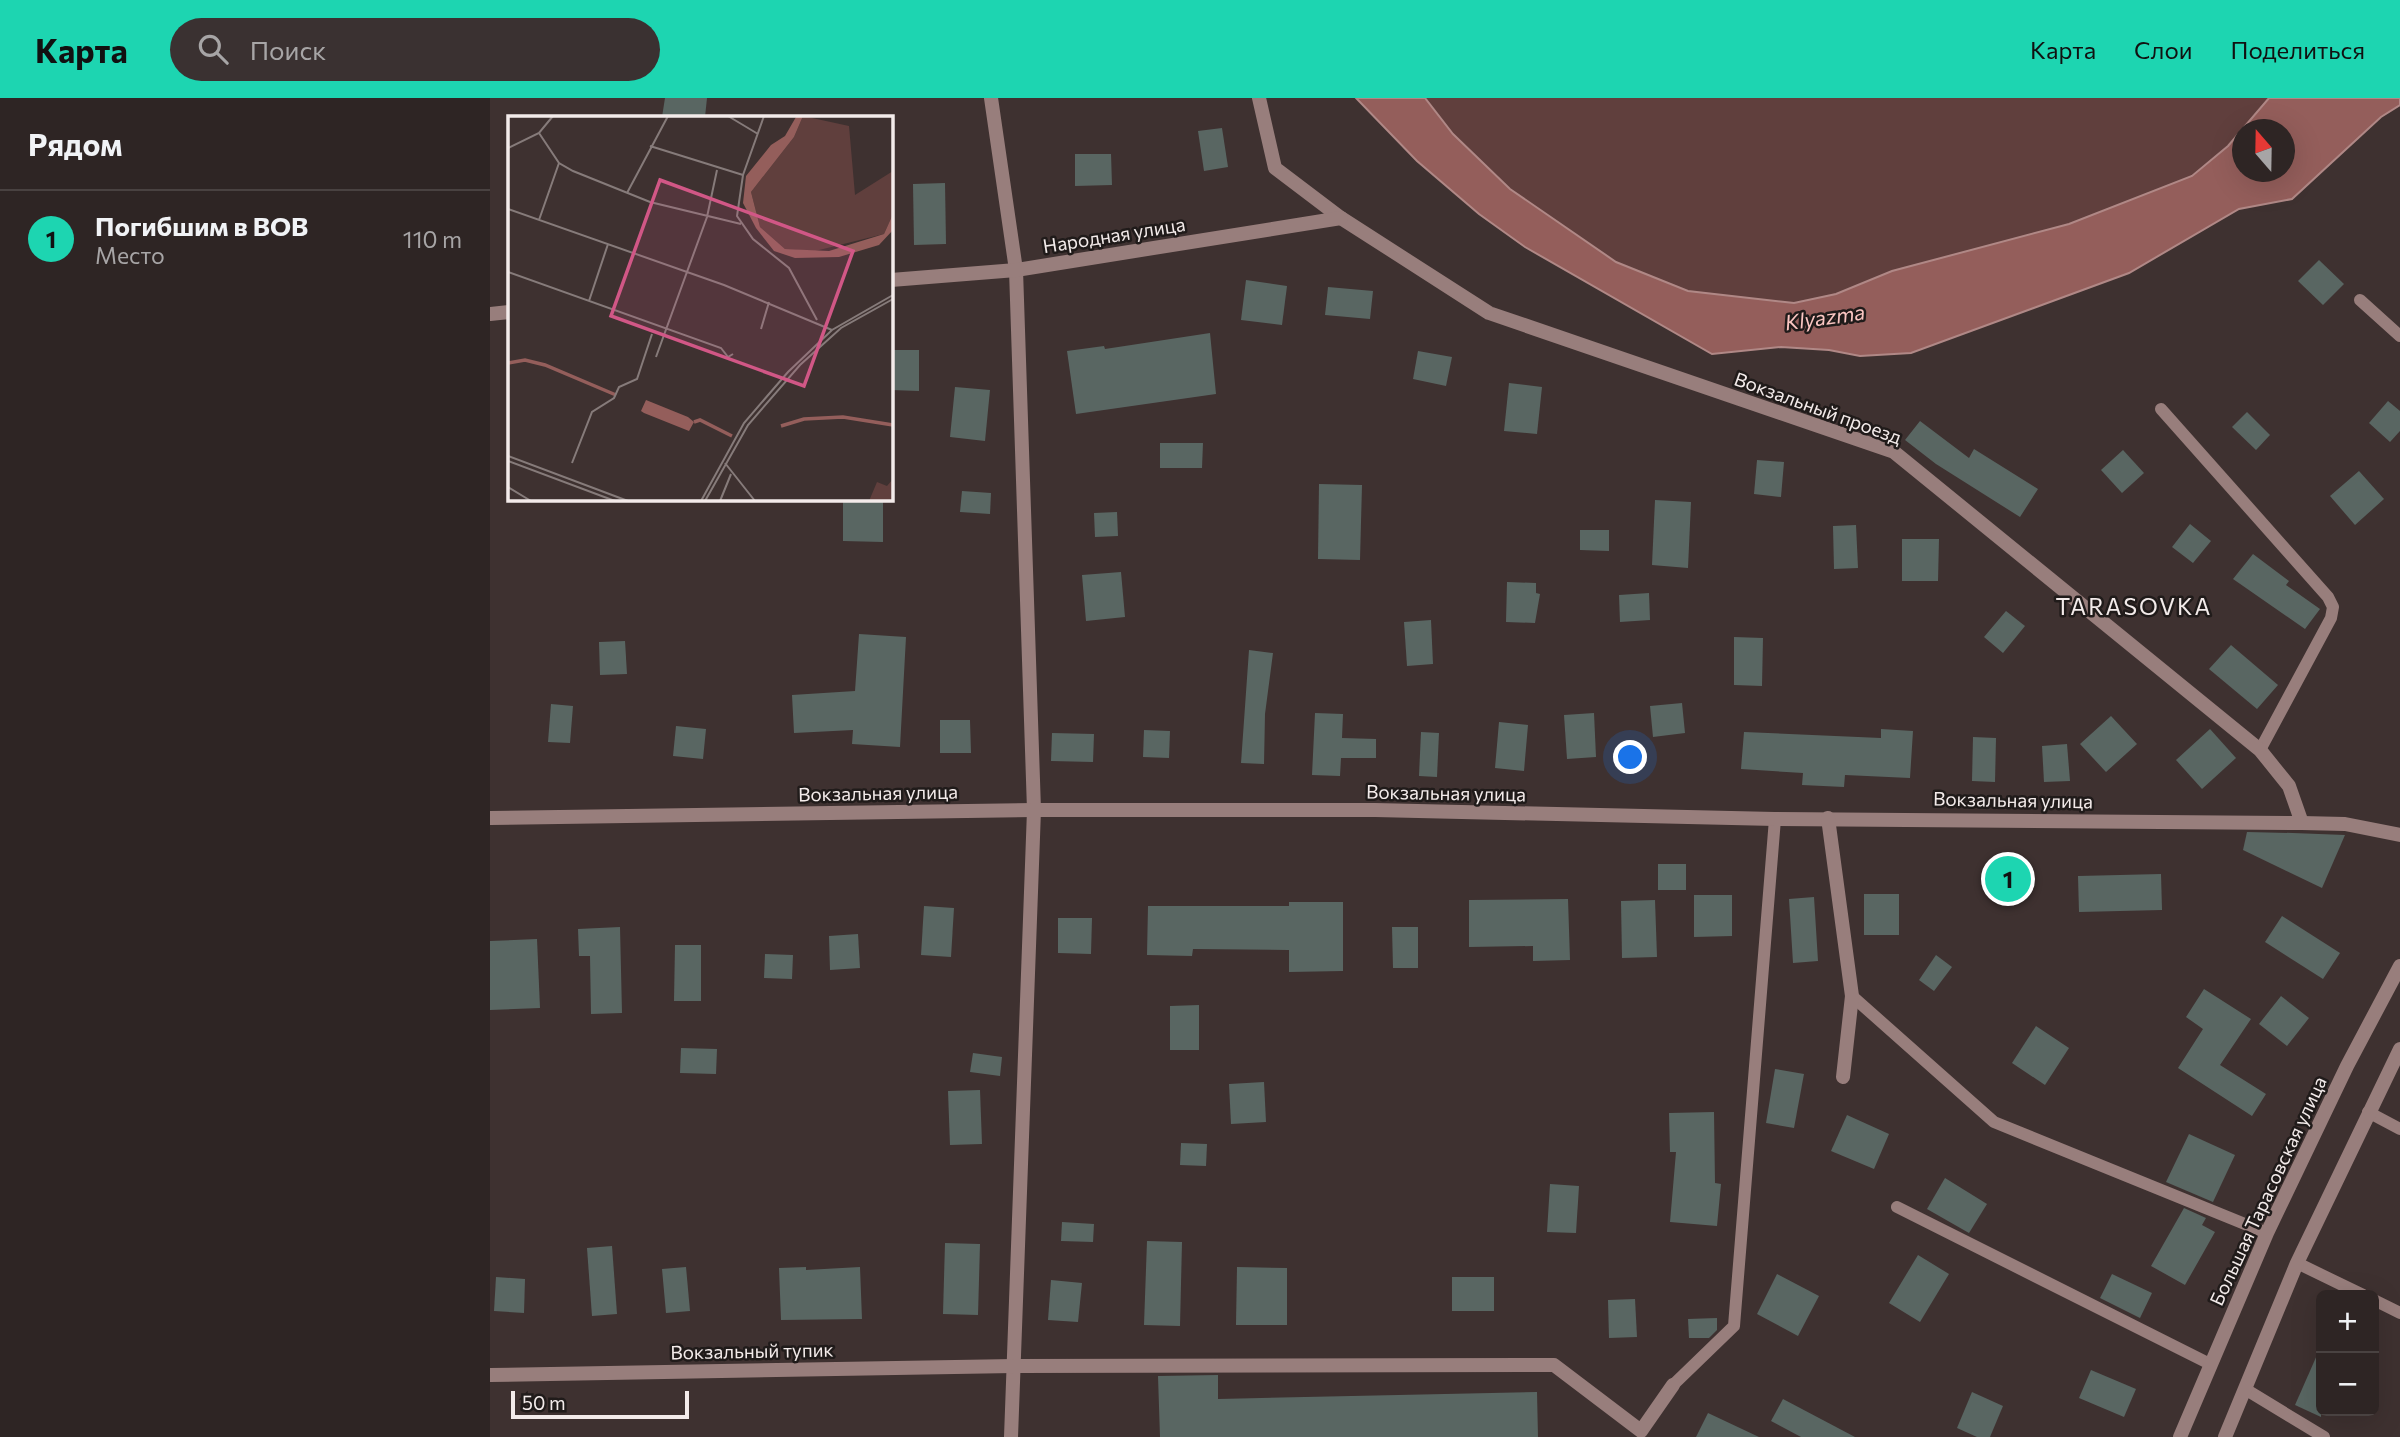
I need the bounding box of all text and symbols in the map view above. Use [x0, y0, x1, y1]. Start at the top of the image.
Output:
search box [170, 18, 660, 81]
text: Карта [35, 29, 128, 70]
icon: search [194, 30, 232, 68]
text: Поиск [250, 34, 326, 65]
text: Карта [2030, 35, 2096, 64]
text: Слои [2134, 35, 2192, 64]
text: Поделиться [2230, 35, 2365, 64]
inset map [508, 116, 892, 500]
north arrow [2232, 119, 2295, 182]
text: Рядом [28, 125, 122, 162]
text: Погибшим в ВОВ [95, 210, 308, 241]
street label: Народная улица [1041, 212, 1187, 257]
text: 1 [46, 225, 56, 253]
text: 110 m [403, 225, 462, 253]
text: Место [95, 241, 165, 269]
water label: Klyazma [1783, 299, 1867, 335]
street label: Вокзальный проезд [1731, 367, 1905, 448]
district label: TARASOVKA [2056, 592, 2212, 620]
your location [1613, 740, 1647, 774]
street label: Вокзальная улица [798, 780, 958, 805]
street label: Вокзальная улица [1366, 780, 1526, 805]
street label: Вокзальная улица [1933, 787, 2093, 812]
pin: 1 [1985, 853, 2031, 905]
street label: Большая Тарасовская улица [2204, 1073, 2331, 1309]
map controls [2316, 1290, 2379, 1416]
button: + [2316, 1290, 2379, 1353]
street label: Вокзальный тупик [670, 1338, 834, 1363]
button: − [2316, 1353, 2379, 1416]
scale bar [511, 1388, 690, 1420]
text: 50 m [522, 1391, 566, 1414]

